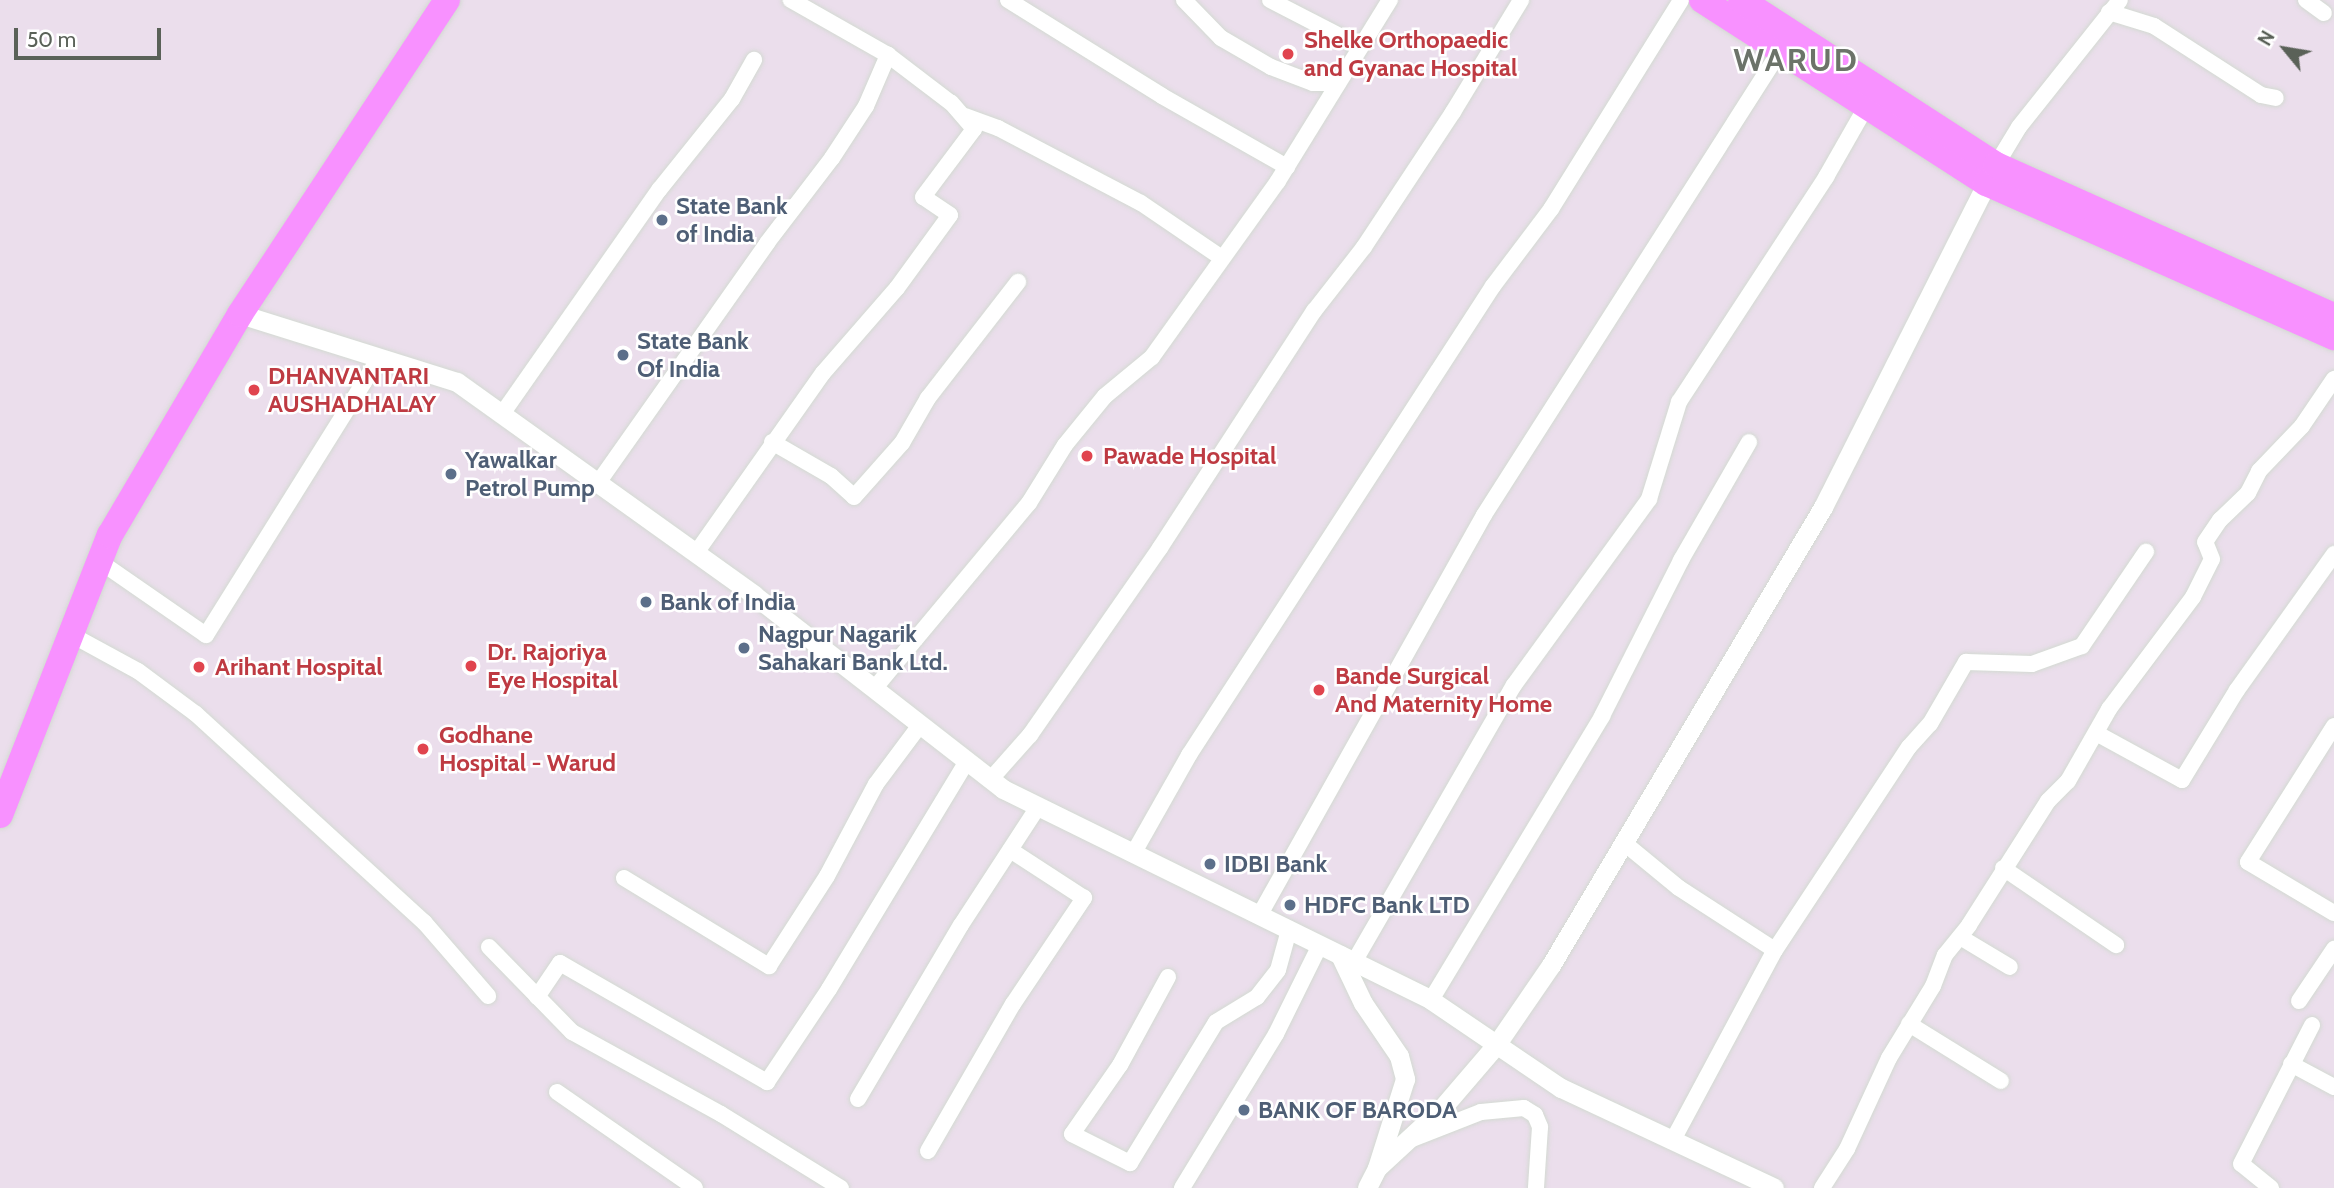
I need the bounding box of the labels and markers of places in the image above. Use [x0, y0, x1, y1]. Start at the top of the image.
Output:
place label: Shelke Orthopaedic and Gyanac Hospital [1304, 26, 1517, 82]
marker: Shelke Orthopaedic and Gyanac Hospital [1278, 44, 1298, 64]
place label: State Bank of India [676, 192, 788, 248]
marker: State Bank of India [654, 212, 670, 228]
place label: State Bank Of India [637, 327, 749, 383]
marker: State Bank Of India [615, 347, 631, 363]
place label: DHANVANTARI AUSHADHALAY [268, 362, 436, 418]
marker: DHANVANTARI AUSHADHALAY [246, 382, 262, 398]
place label: Pawade Hospital [1103, 442, 1276, 470]
place label: Yawalkar Petrol Pump [465, 446, 595, 502]
marker: Pawade Hospital [1077, 446, 1097, 466]
marker: Yawalkar Petrol Pump [443, 466, 459, 482]
place label: Bank of India [660, 588, 796, 616]
marker: Bank of India [638, 594, 654, 610]
place label: Nagpur Nagarik Sahakari Bank Ltd. [758, 620, 948, 676]
place label: Dr. Rajoriya Eye Hospital [487, 638, 618, 694]
marker: Nagpur Nagarik Sahakari Bank Ltd. [736, 640, 752, 656]
place label: Arihant Hospital [215, 653, 383, 681]
marker: Dr. Rajoriya Eye Hospital [461, 656, 481, 676]
marker: Arihant Hospital [189, 657, 209, 677]
place label: Bande Surgical And Maternity Home [1335, 662, 1552, 718]
marker: Bande Surgical And Maternity Home [1309, 680, 1329, 700]
place label: Godhane Hospital - Warud [439, 721, 616, 777]
marker: Godhane Hospital - Warud [413, 739, 433, 759]
place label: IDBI Bank [1224, 850, 1327, 878]
marker: IDBI Bank [1202, 856, 1218, 872]
place label: HDFC Bank LTD [1304, 891, 1470, 919]
marker: HDFC Bank LTD [1282, 897, 1298, 913]
place label: BANK OF BARODA [1258, 1096, 1457, 1124]
marker: BANK OF BARODA [1236, 1102, 1252, 1118]

